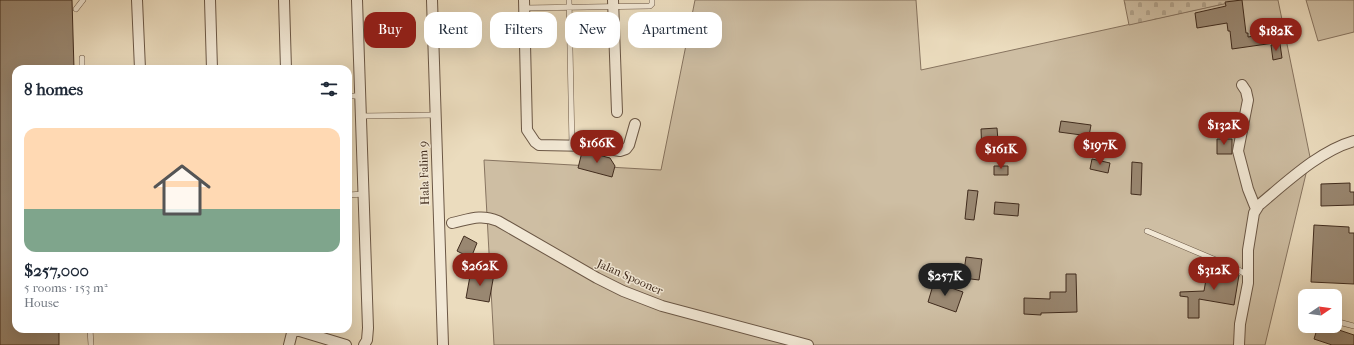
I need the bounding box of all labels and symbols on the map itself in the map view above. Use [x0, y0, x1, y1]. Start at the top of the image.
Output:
pin: $182K [1248, 18, 1304, 52]
pin: $132K [1196, 112, 1252, 146]
pin: $166K [569, 130, 625, 164]
pin: $197K [1072, 132, 1128, 166]
pin: $161K [973, 136, 1029, 170]
street label: Hala Falim 9 [416, 141, 432, 205]
pin: $262K [452, 253, 508, 287]
street label: Jalan Spooner [594, 256, 666, 298]
pin: $312K [1186, 257, 1242, 291]
pin: $257K [917, 263, 973, 297]
north arrow [1298, 289, 1342, 333]

